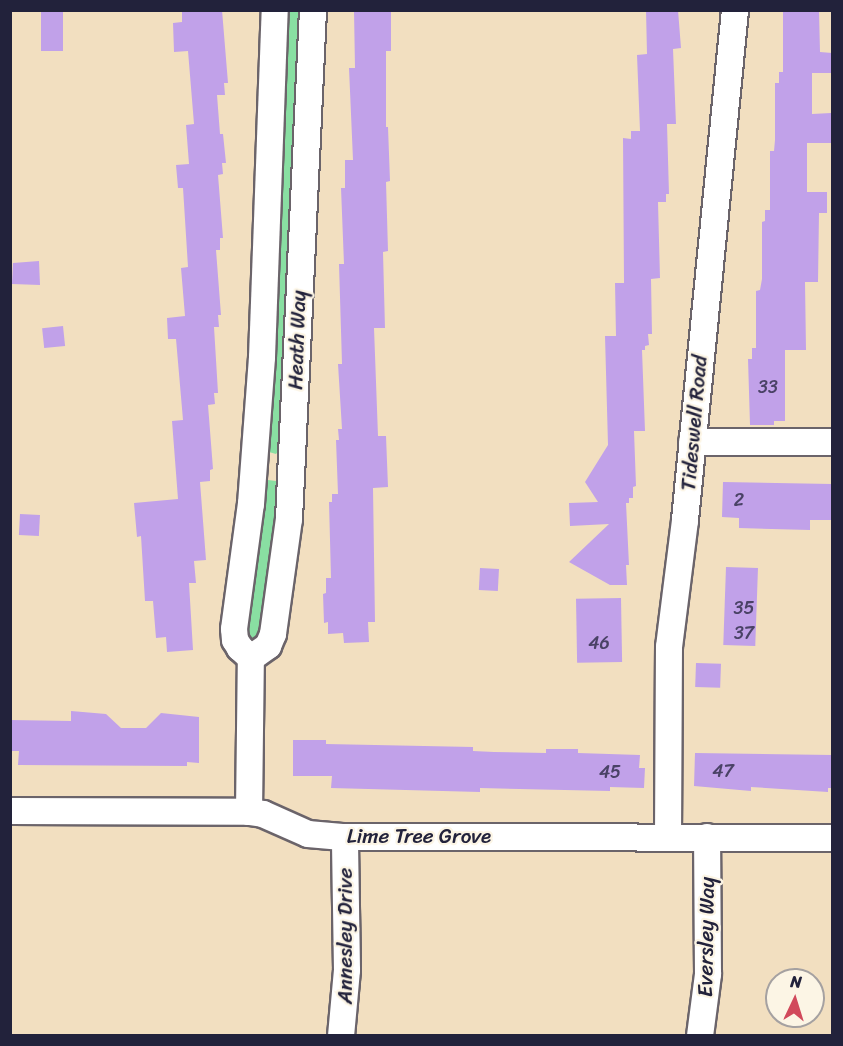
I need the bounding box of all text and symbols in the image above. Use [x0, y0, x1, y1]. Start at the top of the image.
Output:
street label: Heath Way [283, 290, 311, 390]
street label: Tideswell Road [676, 354, 712, 492]
house number: 33 [758, 376, 778, 398]
house number: 2 [734, 489, 744, 511]
house number: 35 [734, 597, 754, 619]
house number: 37 [734, 622, 754, 644]
house number: 46 [588, 632, 610, 654]
house number: 47 [712, 760, 734, 782]
house number: 45 [599, 761, 621, 783]
street label: Lime Tree Grove [346, 823, 492, 849]
street label: Annesley Drive [332, 868, 358, 1004]
street label: Eversley Way [692, 877, 720, 997]
text: N [790, 967, 803, 996]
north arrow [765, 968, 825, 1028]

